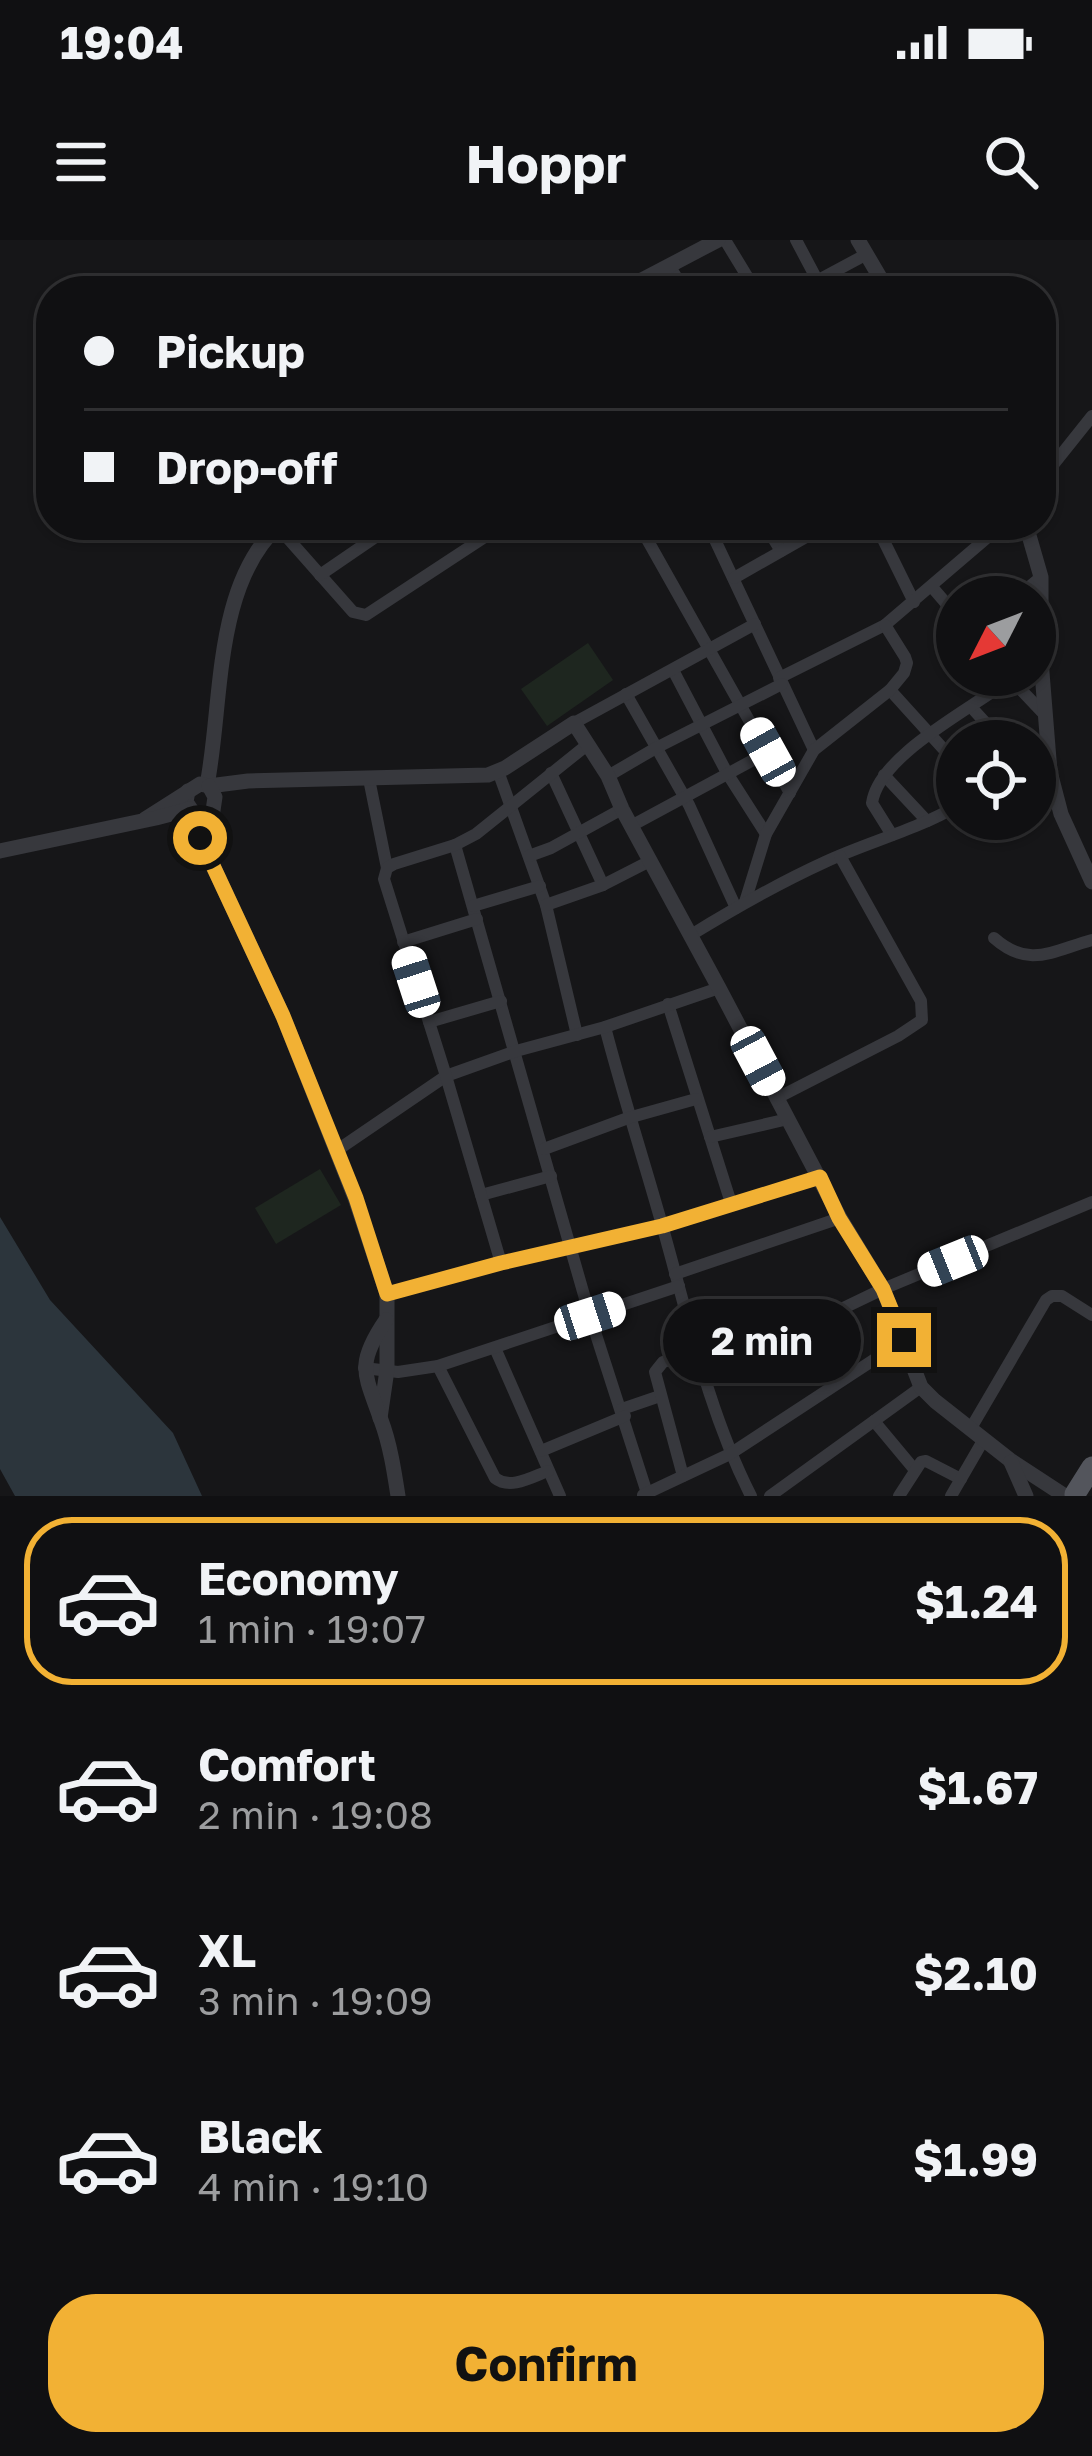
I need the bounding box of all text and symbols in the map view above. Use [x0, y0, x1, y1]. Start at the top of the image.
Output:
text: 19:04 [60, 15, 184, 69]
icon: menu [48, 129, 114, 195]
icon: search [978, 129, 1044, 195]
text: Hoppr [466, 130, 626, 195]
text: Pickup [156, 324, 305, 378]
text: Drop-off [156, 440, 337, 494]
north arrow [936, 576, 1056, 696]
map controls [936, 576, 1056, 840]
car [735, 712, 801, 792]
button: locate [936, 720, 1056, 840]
route start [173, 811, 227, 865]
car [388, 942, 444, 1022]
car [725, 1021, 791, 1101]
car [913, 1231, 993, 1291]
car [550, 1288, 630, 1344]
callout: 2 min [664, 1298, 862, 1382]
route end [877, 1313, 931, 1367]
text: 2 min [711, 1317, 813, 1364]
icon: car [54, 1547, 162, 1655]
text: Economy [198, 1551, 399, 1605]
text: $1.24 [915, 1574, 1038, 1628]
text: 1 min · 19:07 [198, 1605, 426, 1652]
icon: car [54, 1733, 162, 1841]
text: Comfort [198, 1737, 376, 1791]
text: $1.67 [917, 1760, 1038, 1814]
text: 2 min · 19:08 [198, 1791, 433, 1838]
icon: car [54, 1919, 162, 2027]
text: XL [198, 1923, 256, 1977]
text: $2.10 [914, 1946, 1038, 2000]
text: 3 min · 19:09 [198, 1977, 433, 2024]
icon: car [54, 2105, 162, 2213]
text: Black [198, 2109, 323, 2163]
text: $1.99 [913, 2132, 1038, 2186]
text: 4 min · 19:10 [198, 2163, 429, 2210]
button: Confirm [48, 2294, 1044, 2432]

